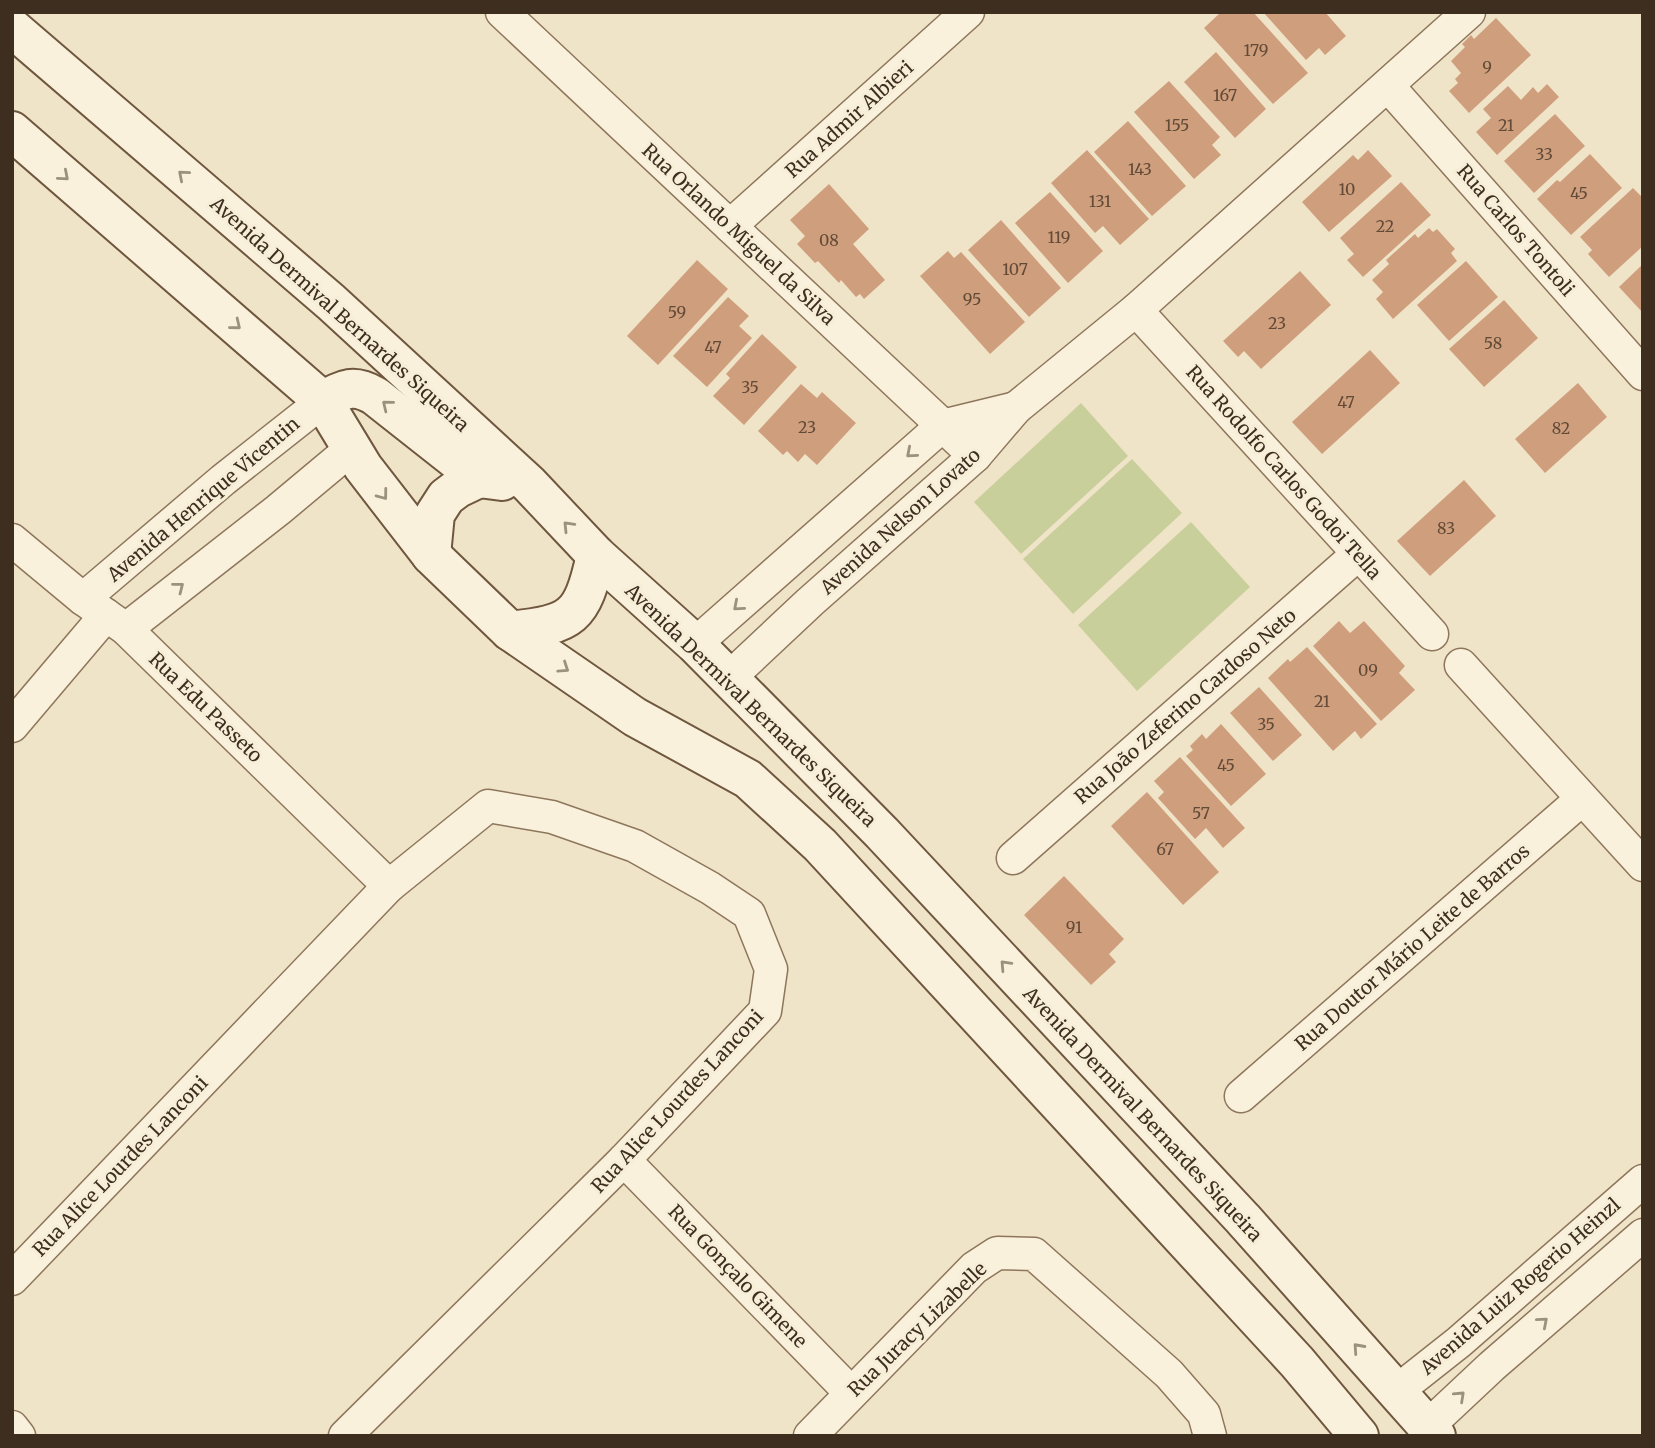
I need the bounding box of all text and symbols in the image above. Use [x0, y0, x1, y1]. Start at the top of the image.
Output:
house number: 179 [1244, 40, 1268, 60]
street label: Rua Admir Albieri [780, 55, 918, 183]
house number: 9 [1482, 57, 1492, 77]
house number: 167 [1213, 85, 1237, 105]
house number: 155 [1165, 115, 1189, 135]
house number: 21 [1498, 115, 1514, 135]
street label: Rua Orlando Miguel da Silva [637, 138, 841, 330]
house number: 33 [1535, 144, 1553, 164]
house number: 143 [1128, 159, 1152, 179]
street label: Rua Carlos Tontoli [1452, 159, 1580, 301]
one-way arrow [56, 168, 69, 180]
one-way arrow [178, 171, 191, 183]
house number: 10 [1339, 179, 1355, 199]
house number: 45 [1570, 183, 1588, 203]
street label: Avenida Dermival Bernardes Siqueira [205, 191, 474, 437]
house number: 131 [1089, 191, 1111, 211]
house number: 22 [1376, 216, 1394, 236]
house number: 119 [1048, 227, 1070, 247]
house number: 08 [819, 230, 839, 250]
house number: 107 [1002, 259, 1028, 279]
house number: 95 [963, 289, 981, 309]
house number: 59 [668, 302, 686, 322]
house number: 23 [1268, 313, 1286, 333]
one-way arrow [229, 316, 241, 329]
house number: 58 [1484, 333, 1502, 353]
house number: 47 [704, 337, 722, 357]
street label: Rua Rodolfo Carlos Godoi Tella [1181, 360, 1387, 584]
house number: 35 [741, 377, 759, 397]
house number: 47 [1337, 392, 1355, 412]
one-way arrow [383, 401, 395, 414]
street label: Avenida Henrique Vicentin [101, 411, 304, 587]
house number: 23 [798, 417, 816, 437]
house number: 82 [1552, 418, 1570, 438]
street label: Avenida Nelson Lovato [814, 443, 985, 600]
one-way arrow [907, 445, 920, 457]
one-way arrow [375, 487, 387, 500]
house number: 83 [1437, 518, 1455, 538]
one-way arrow [564, 521, 577, 534]
street label: Avenida Dermival Bernardes Siqueira [620, 578, 881, 832]
one-way arrow [172, 582, 184, 595]
one-way arrow [733, 598, 746, 610]
street label: Rua João Zeferino Cardoso Neto [1069, 603, 1301, 809]
street label: Rua Edu Passeto [144, 647, 268, 767]
one-way arrow [556, 660, 569, 672]
house number: 09 [1358, 660, 1378, 680]
house number: 21 [1314, 691, 1330, 711]
house number: 35 [1257, 714, 1275, 734]
house number: 45 [1217, 755, 1235, 775]
house number: 57 [1192, 803, 1210, 823]
house number: 67 [1156, 839, 1174, 859]
street label: Rua Doutor Mário Leite de Barros [1290, 839, 1534, 1055]
house number: 91 [1066, 917, 1082, 937]
one-way arrow [1000, 960, 1013, 973]
street label: Avenida Dermival Bernardes Siqueira [1018, 981, 1268, 1246]
street label: Rua Alice Lourdes Lanconi [586, 1004, 768, 1198]
street label: Rua Alice Lourdes Lanconi [27, 1071, 213, 1261]
street label: Avenida Luiz Rogerio Heinzl [1414, 1192, 1625, 1380]
street label: Rua Gonçalo Gimene [663, 1199, 813, 1353]
street label: Rua Juracy Lizabelle [843, 1257, 991, 1401]
one-way arrow [1535, 1317, 1548, 1330]
one-way arrow [1354, 1343, 1367, 1356]
one-way arrow [1452, 1392, 1465, 1405]

